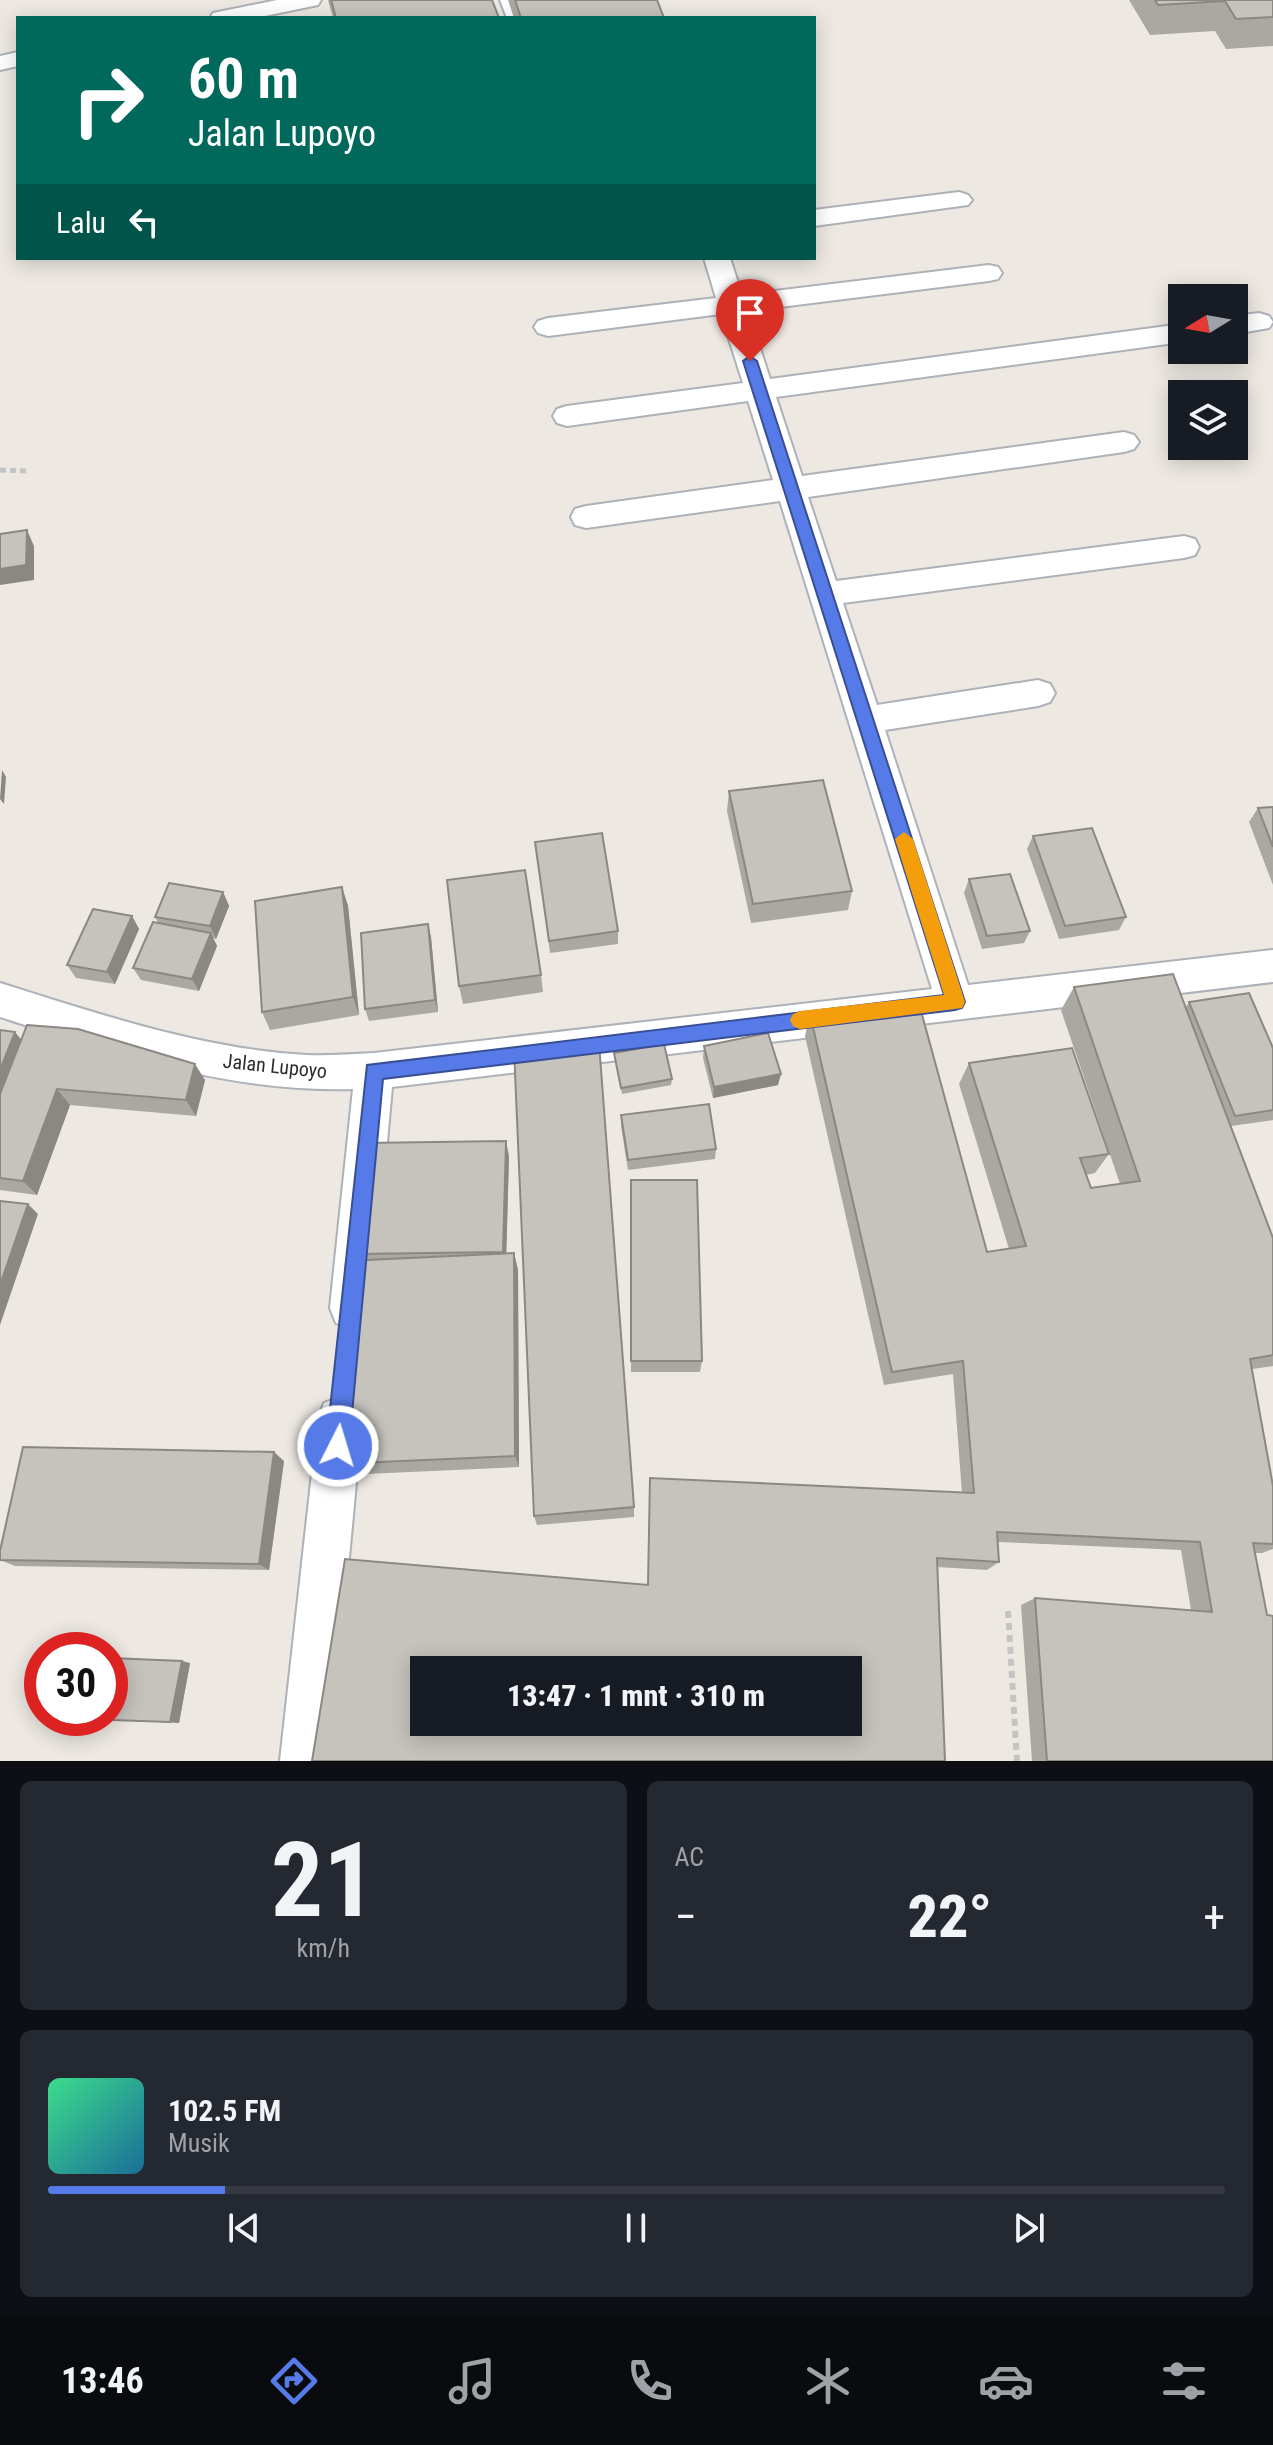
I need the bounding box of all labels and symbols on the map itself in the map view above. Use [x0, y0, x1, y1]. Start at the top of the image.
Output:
pin [716, 279, 784, 361]
north arrow [1168, 284, 1248, 364]
street label: Jalan Lupoyo [222, 1049, 328, 1083]
position arrow [296, 1404, 380, 1488]
speed limit sign: 30 [24, 1632, 128, 1736]

